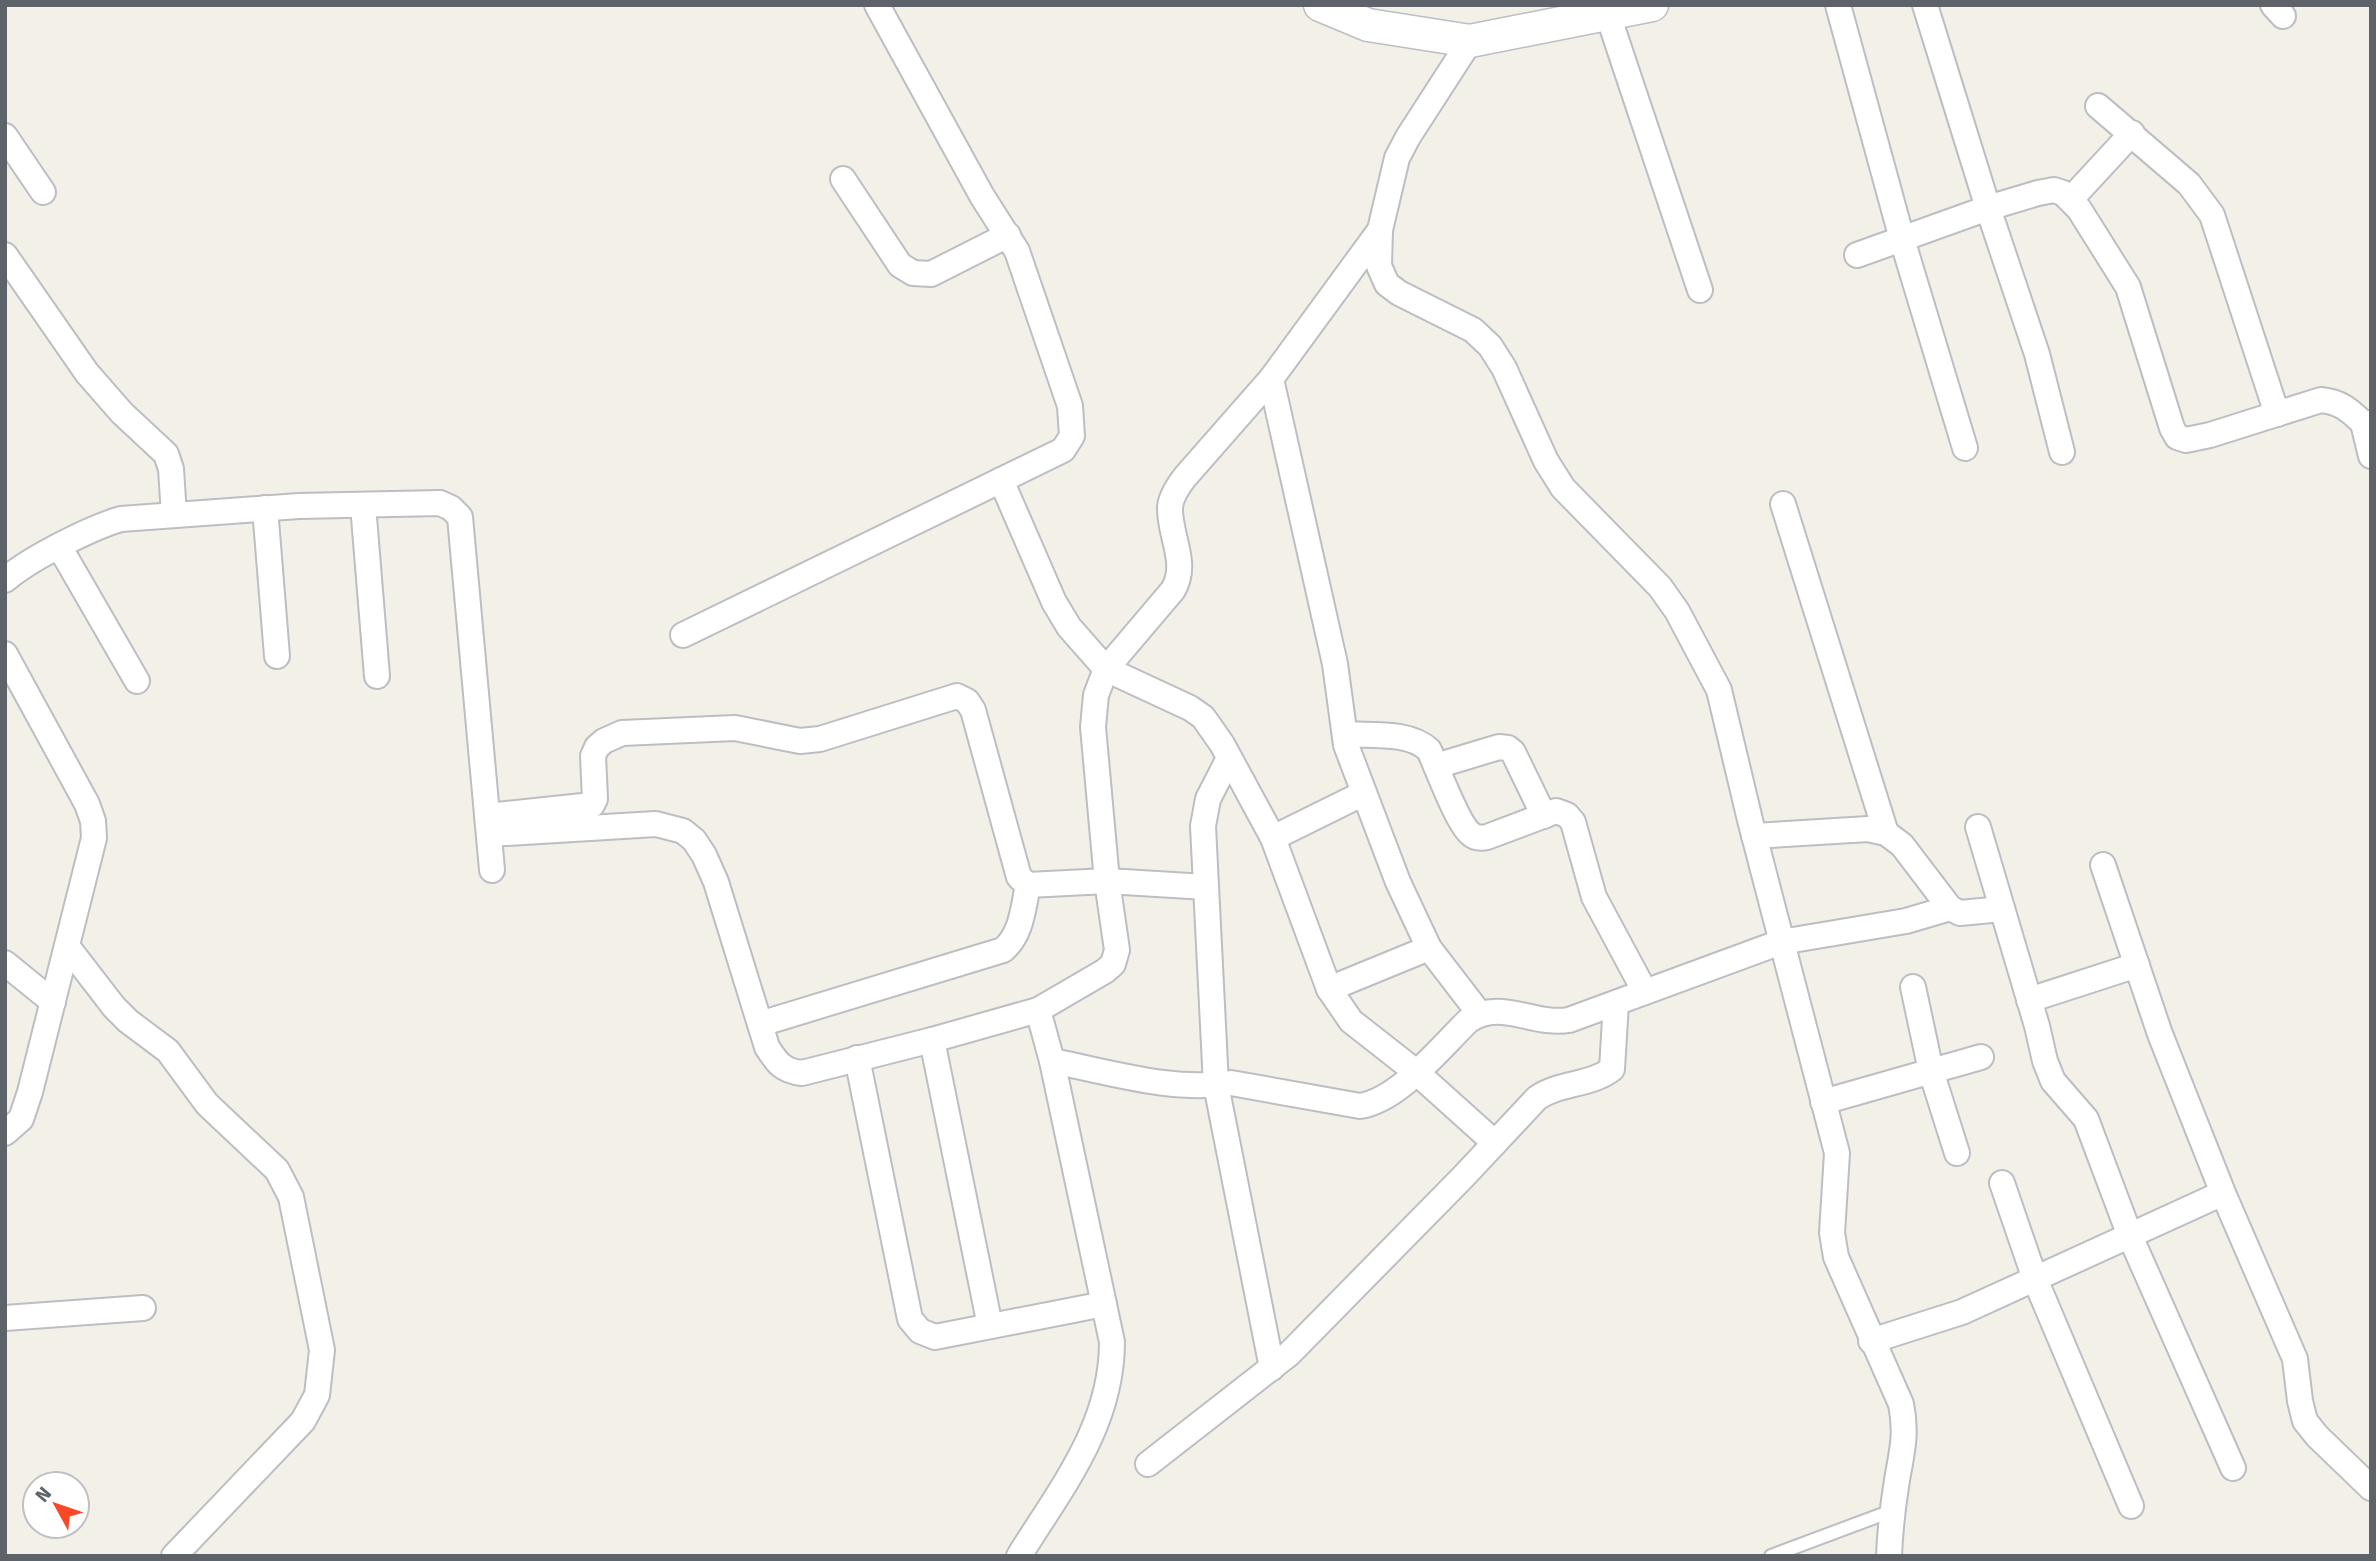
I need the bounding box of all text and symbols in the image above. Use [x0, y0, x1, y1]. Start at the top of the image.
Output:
north arrow [21, 1470, 91, 1540]
text: N [30, 1482, 56, 1507]

